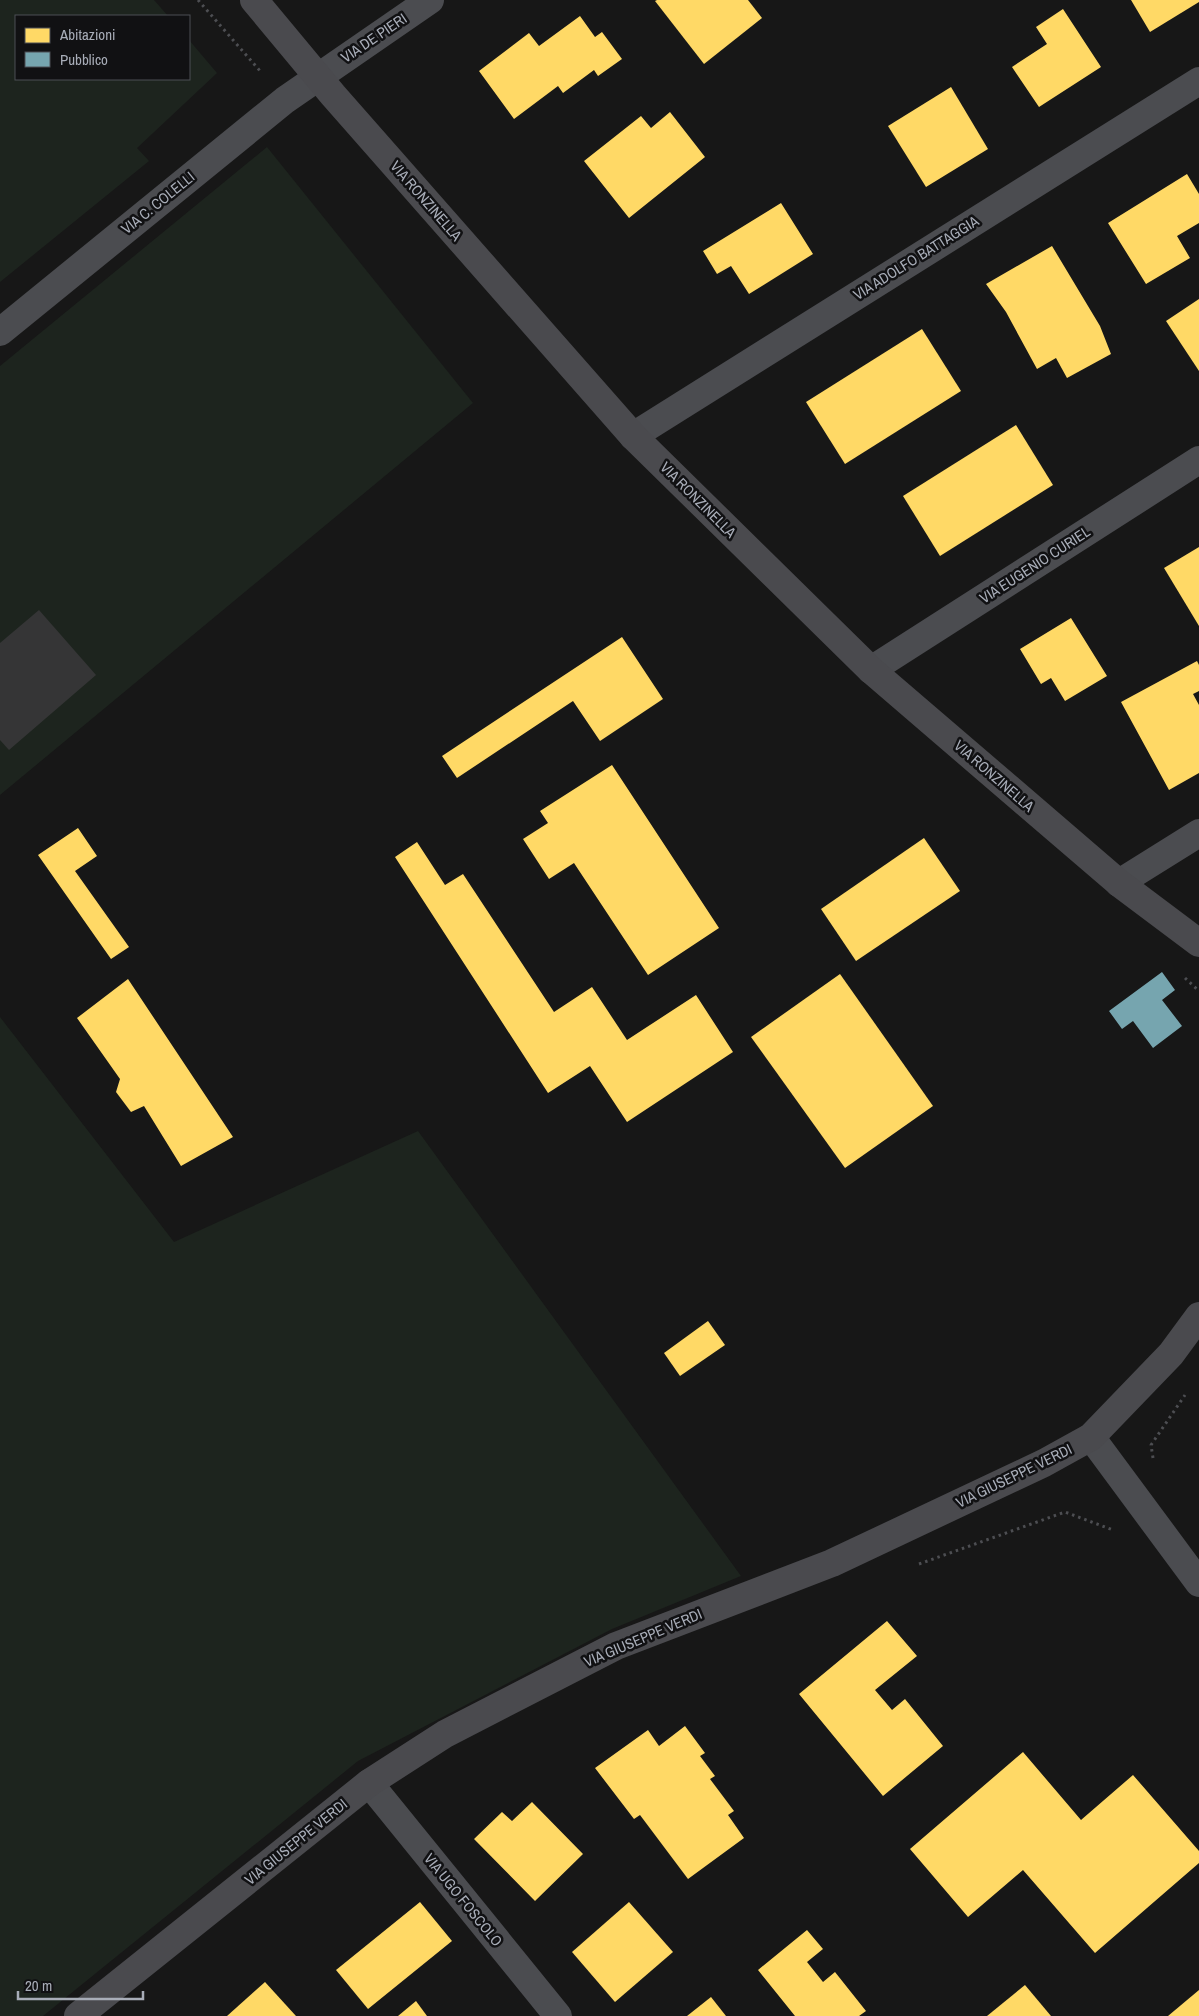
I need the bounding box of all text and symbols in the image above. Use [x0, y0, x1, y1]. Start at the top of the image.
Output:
street label: VIA DE PIERI [337, 8, 411, 67]
legend [15, 15, 190, 80]
text: Abitazioni [59, 24, 115, 45]
text: Pubblico [60, 49, 108, 70]
street label: VIA RONZINELLA [386, 156, 468, 246]
street label: VIA C. COLELLI [117, 166, 199, 239]
street label: VIA ADOLFO BATTAGGIA [849, 210, 983, 305]
street label: VIA RONZINELLA [656, 457, 742, 543]
street label: VIA EUGENIO CURIEL [975, 521, 1094, 608]
street label: VIA RONZINELLA [950, 735, 1039, 817]
street label: VIA GIUSEPPE VERDI [952, 1438, 1075, 1513]
street label: VIA GIUSEPPE VERDI [580, 1603, 705, 1672]
street label: VIA GIUSEPPE VERDI [240, 1794, 351, 1890]
street label: VIA UGO FOSCOLO [419, 1849, 507, 1951]
scale bar [18, 1968, 142, 2000]
text: 20 m [25, 1975, 52, 1996]

